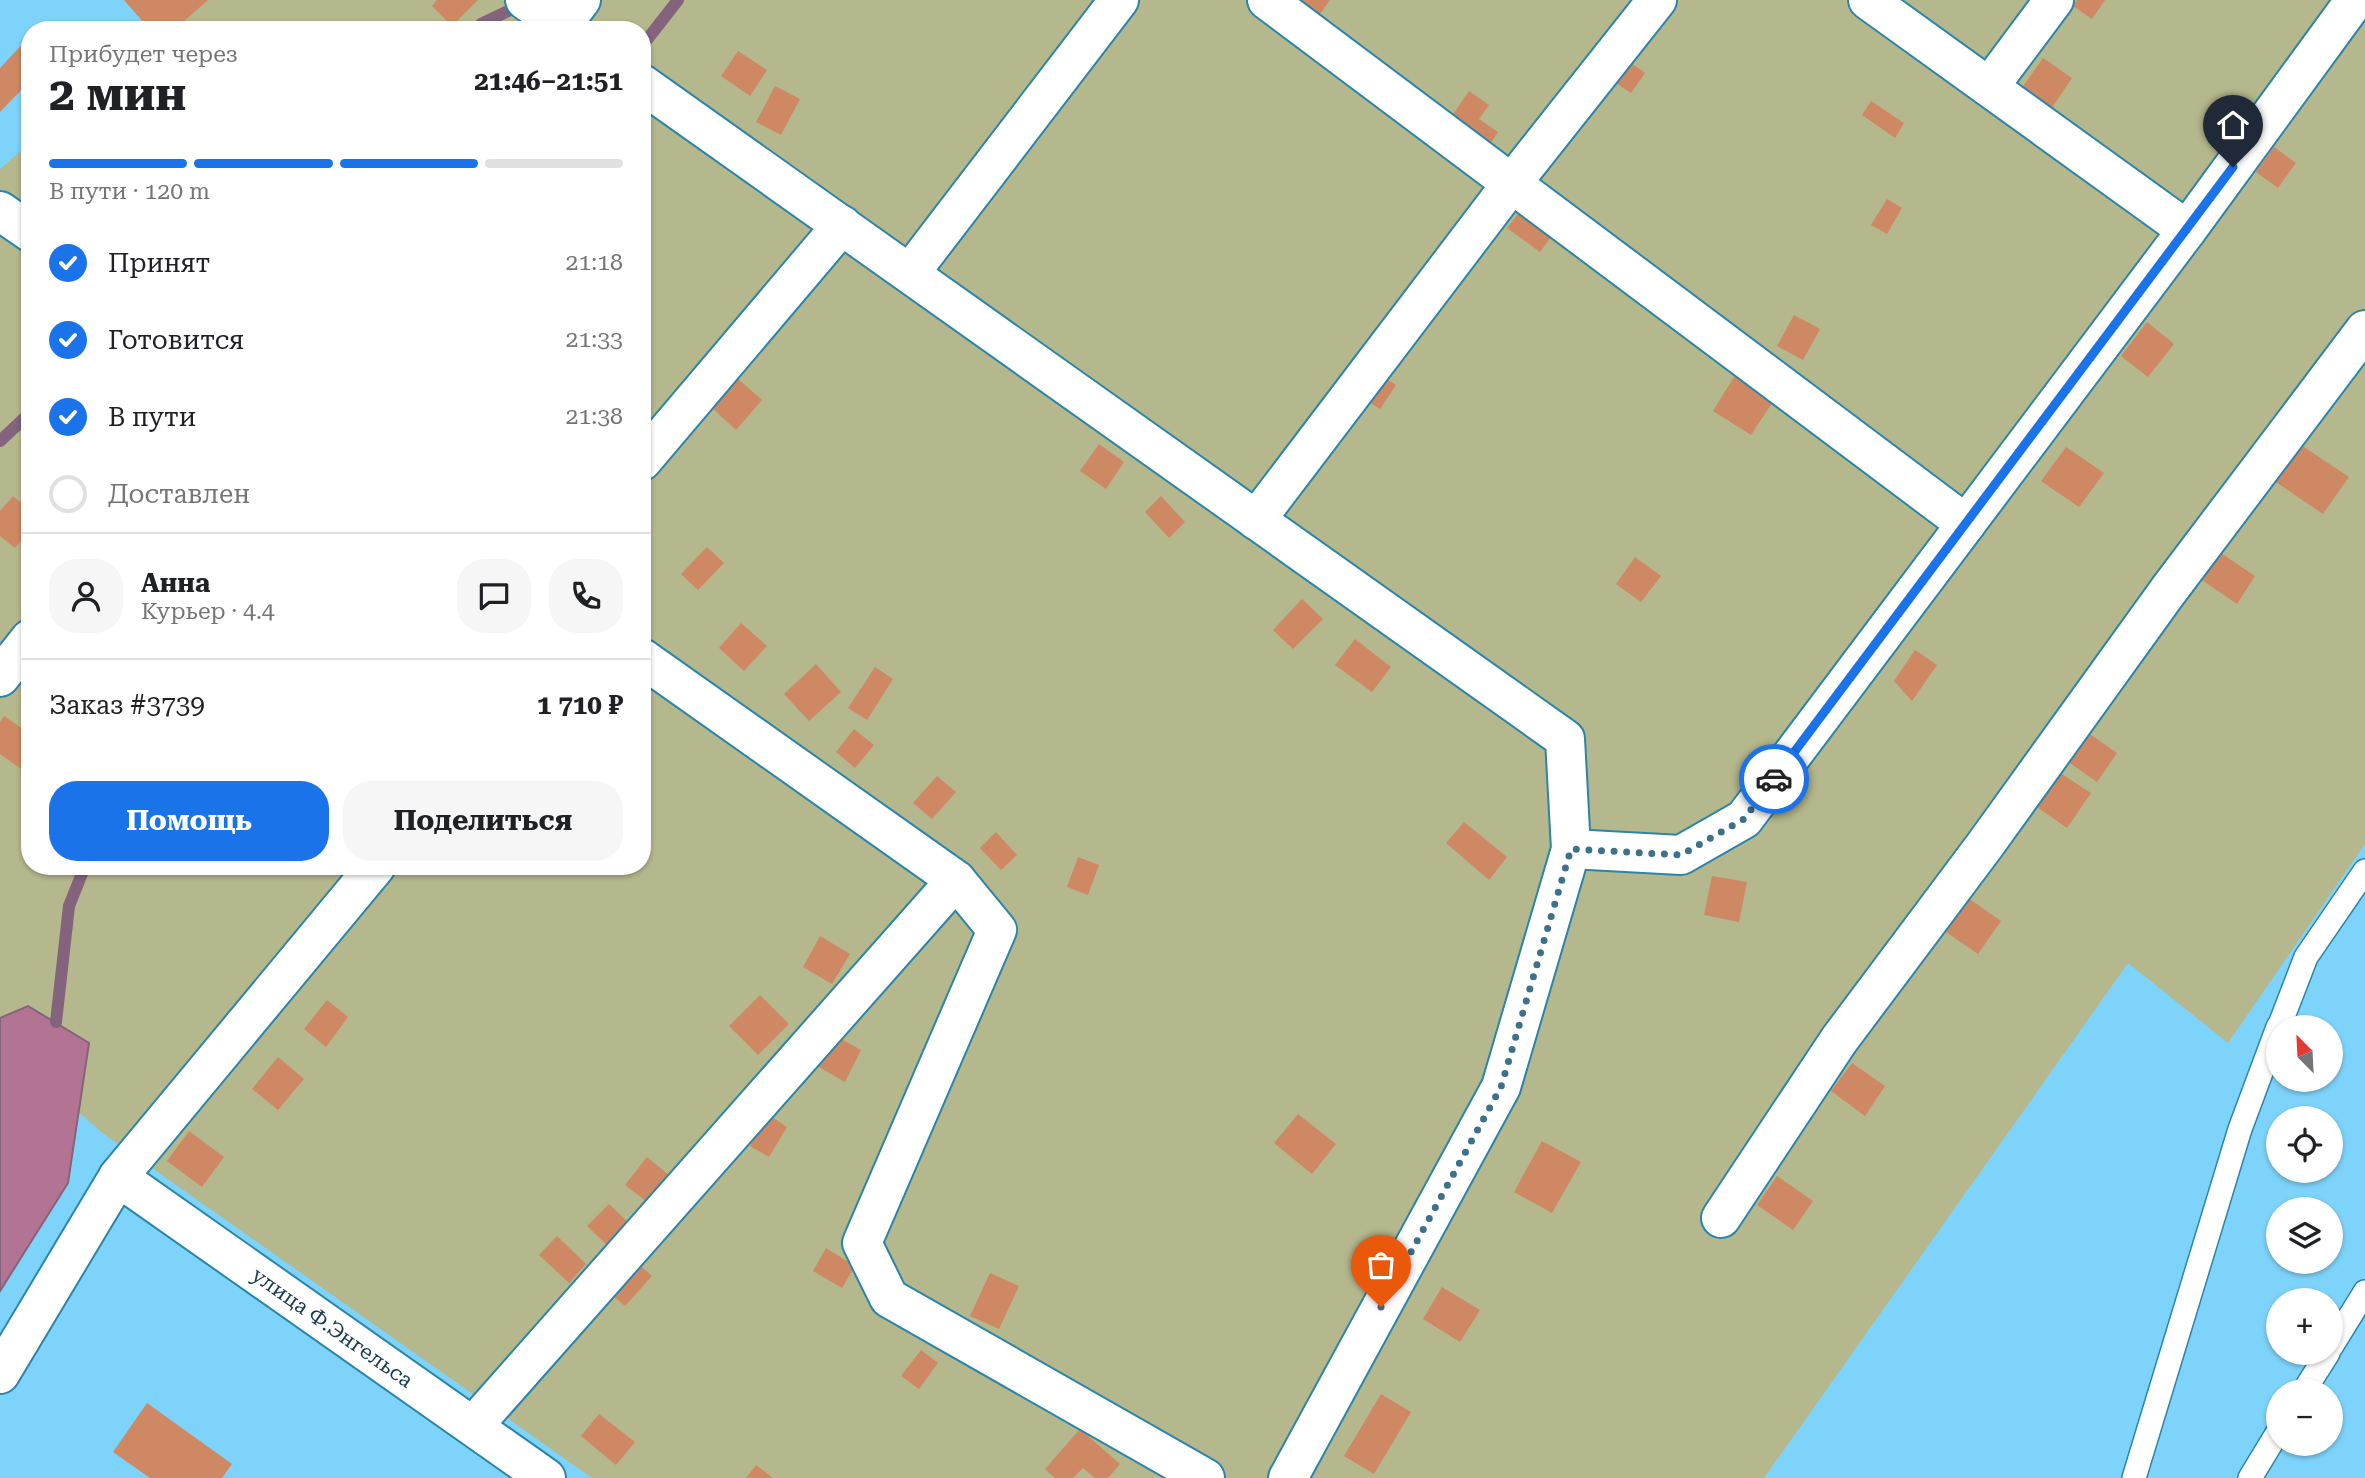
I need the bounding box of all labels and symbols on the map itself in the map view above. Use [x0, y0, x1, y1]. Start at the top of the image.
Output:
pin [2203, 95, 2263, 167]
courier [1739, 744, 1809, 814]
north arrow [2266, 1015, 2343, 1092]
pin [1351, 1235, 1411, 1307]
street label: улица Ф.Энгельса [247, 1263, 418, 1393]

